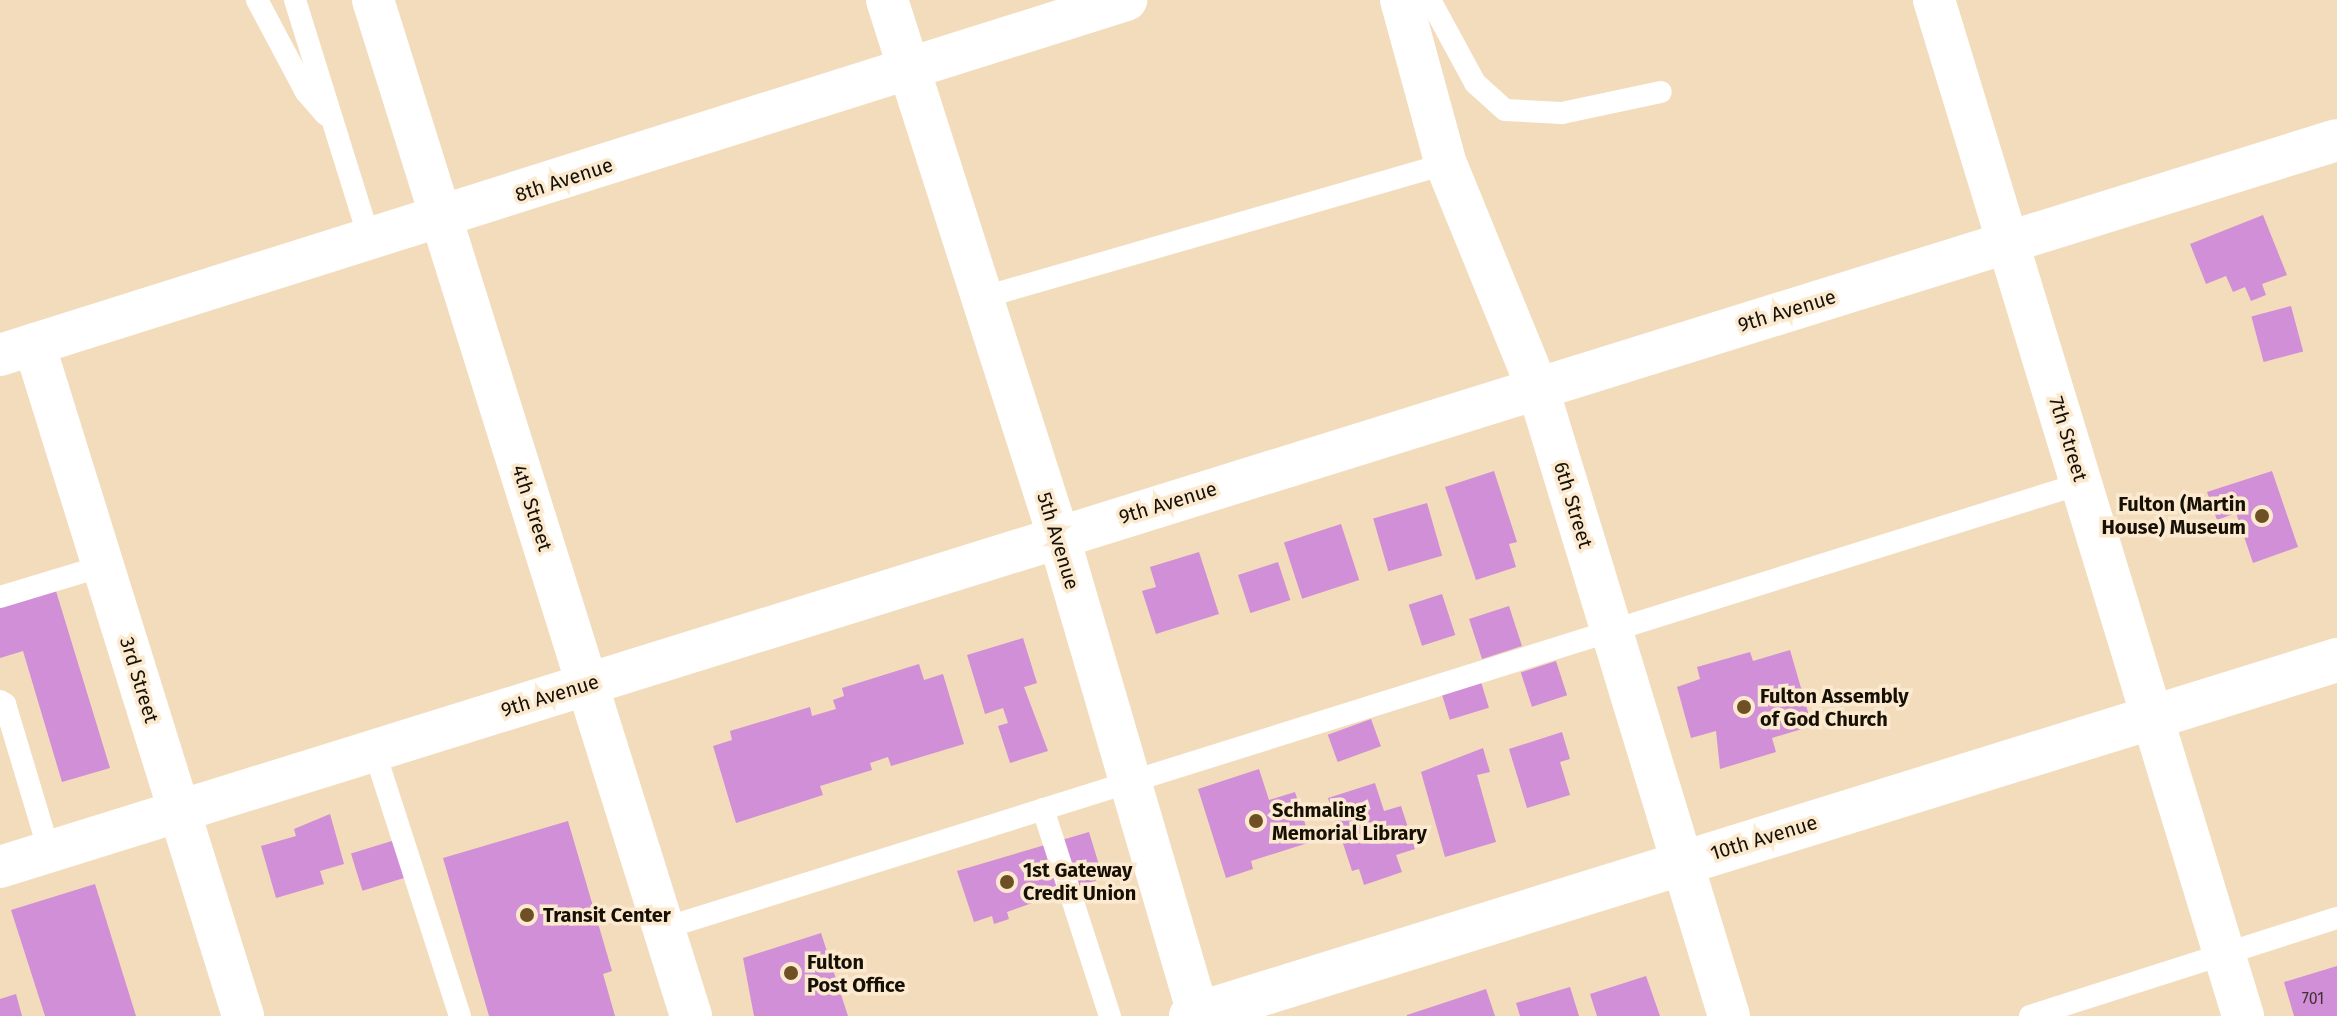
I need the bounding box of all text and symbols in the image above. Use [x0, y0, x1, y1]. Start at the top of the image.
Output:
street label: 8th Avenue [512, 153, 616, 207]
street label: 9th Avenue [1735, 285, 1839, 337]
street label: 7th Street [2044, 394, 2092, 484]
street label: 6th Street [1548, 459, 1598, 551]
street label: 4th Street [507, 462, 557, 554]
street label: 9th Avenue [1116, 477, 1220, 529]
street label: 5th Avenue [1032, 489, 1084, 593]
place label: Fulton (Martin House) Museum [2101, 492, 2246, 539]
marker: Fulton (Martin House) Museum [2253, 507, 2271, 525]
street label: 3rd Street [115, 634, 163, 726]
street label: 9th Avenue [498, 670, 602, 722]
place label: Fulton Assembly of God Church [1760, 684, 1909, 731]
marker: Fulton Assembly of God Church [1735, 698, 1753, 716]
place label: Schmaling Memorial Library [1272, 798, 1427, 845]
street label: 10th Avenue [1708, 810, 1820, 866]
marker: Schmaling Memorial Library [1247, 812, 1265, 830]
place label: 1st Gateway Credit Union [1023, 858, 1136, 905]
marker: 1st Gateway Credit Union [998, 873, 1016, 891]
place label: Transit Center [543, 903, 671, 927]
marker: Transit Center [518, 906, 536, 924]
place label: Fulton Post Office [807, 950, 905, 997]
marker: Fulton Post Office [782, 964, 800, 982]
house number: 701 [2302, 989, 2324, 1009]

